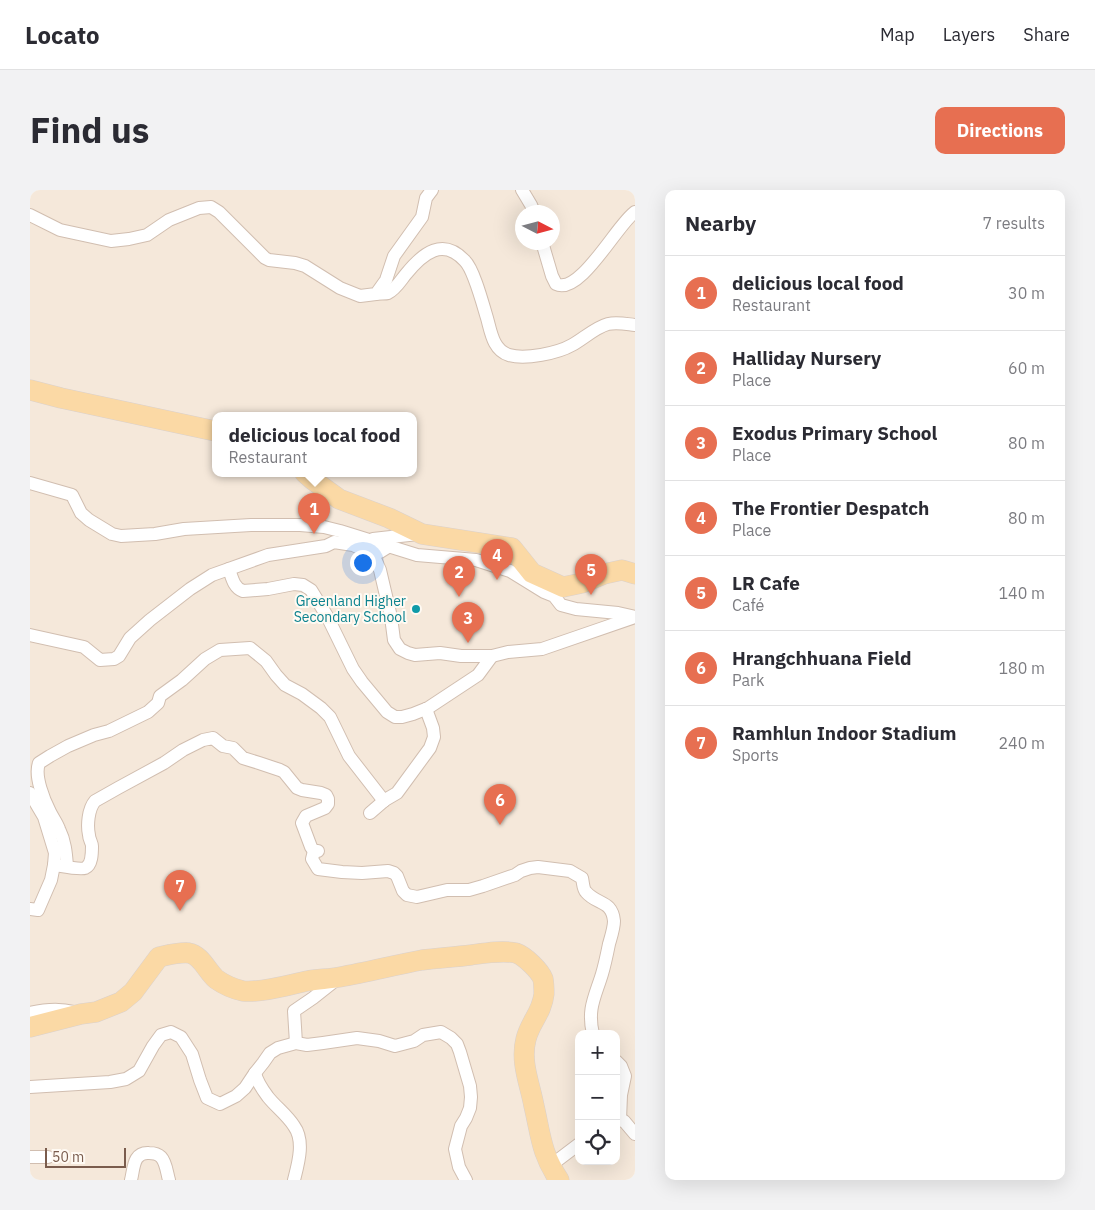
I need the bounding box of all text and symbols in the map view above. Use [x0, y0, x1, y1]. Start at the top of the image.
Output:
text: Locato [25, 19, 100, 51]
text: Map [880, 23, 915, 46]
text: Layers [943, 23, 995, 46]
text: Share [1023, 23, 1070, 46]
text: Find us [30, 107, 149, 153]
button: Directions [935, 107, 1065, 154]
north arrow [515, 205, 560, 250]
text: Nearby [685, 209, 756, 237]
text: 7 results [982, 213, 1045, 233]
text: delicious local food [732, 271, 904, 295]
text: 1 [696, 283, 706, 303]
text: 30 m [1008, 283, 1045, 303]
text: Restaurant [732, 295, 811, 315]
text: Halliday Nursery [732, 346, 881, 370]
text: 2 [696, 358, 706, 378]
text: 60 m [1008, 358, 1045, 378]
text: Place [732, 370, 771, 390]
popup [212, 412, 417, 477]
text: Exodus Primary School [732, 421, 937, 445]
text: delicious local food [229, 423, 400, 447]
text: 3 [696, 433, 706, 453]
text: 80 m [1008, 433, 1045, 453]
text: Place [732, 445, 771, 465]
text: Restaurant [229, 447, 307, 467]
pin: 1 [298, 493, 330, 534]
text: The Frontier Despatch [732, 496, 929, 520]
text: 4 [696, 508, 706, 528]
text: 80 m [1008, 508, 1045, 528]
text: Place [732, 520, 771, 540]
pin: 4 [481, 539, 513, 580]
your location [350, 550, 376, 576]
pin: 5 [575, 554, 607, 595]
pin: 2 [443, 556, 475, 597]
text: LR Cafe [732, 571, 800, 595]
text: 5 [696, 583, 706, 603]
text: 140 m [998, 583, 1045, 603]
place label: Greenland Higher Secondary School [294, 592, 406, 626]
text: Café [732, 595, 764, 615]
pin: 3 [452, 602, 484, 643]
marker: Greenland Higher Secondary School [410, 603, 422, 615]
text: Hrangchhuana Field [732, 646, 911, 670]
text: 6 [696, 658, 706, 678]
text: 180 m [998, 658, 1045, 678]
text: Park [732, 670, 764, 690]
text: Ramhlun Indoor Stadium [732, 721, 956, 745]
text: 7 [696, 733, 706, 753]
text: 240 m [998, 733, 1045, 753]
text: Sports [732, 745, 779, 765]
pin: 6 [484, 784, 516, 825]
pin: 7 [164, 870, 196, 911]
map controls [575, 1030, 620, 1165]
button: + [575, 1030, 620, 1075]
button: − [575, 1075, 620, 1120]
button: locate [575, 1120, 620, 1165]
scale bar [45, 1145, 126, 1168]
text: 50 m [52, 1148, 84, 1166]

